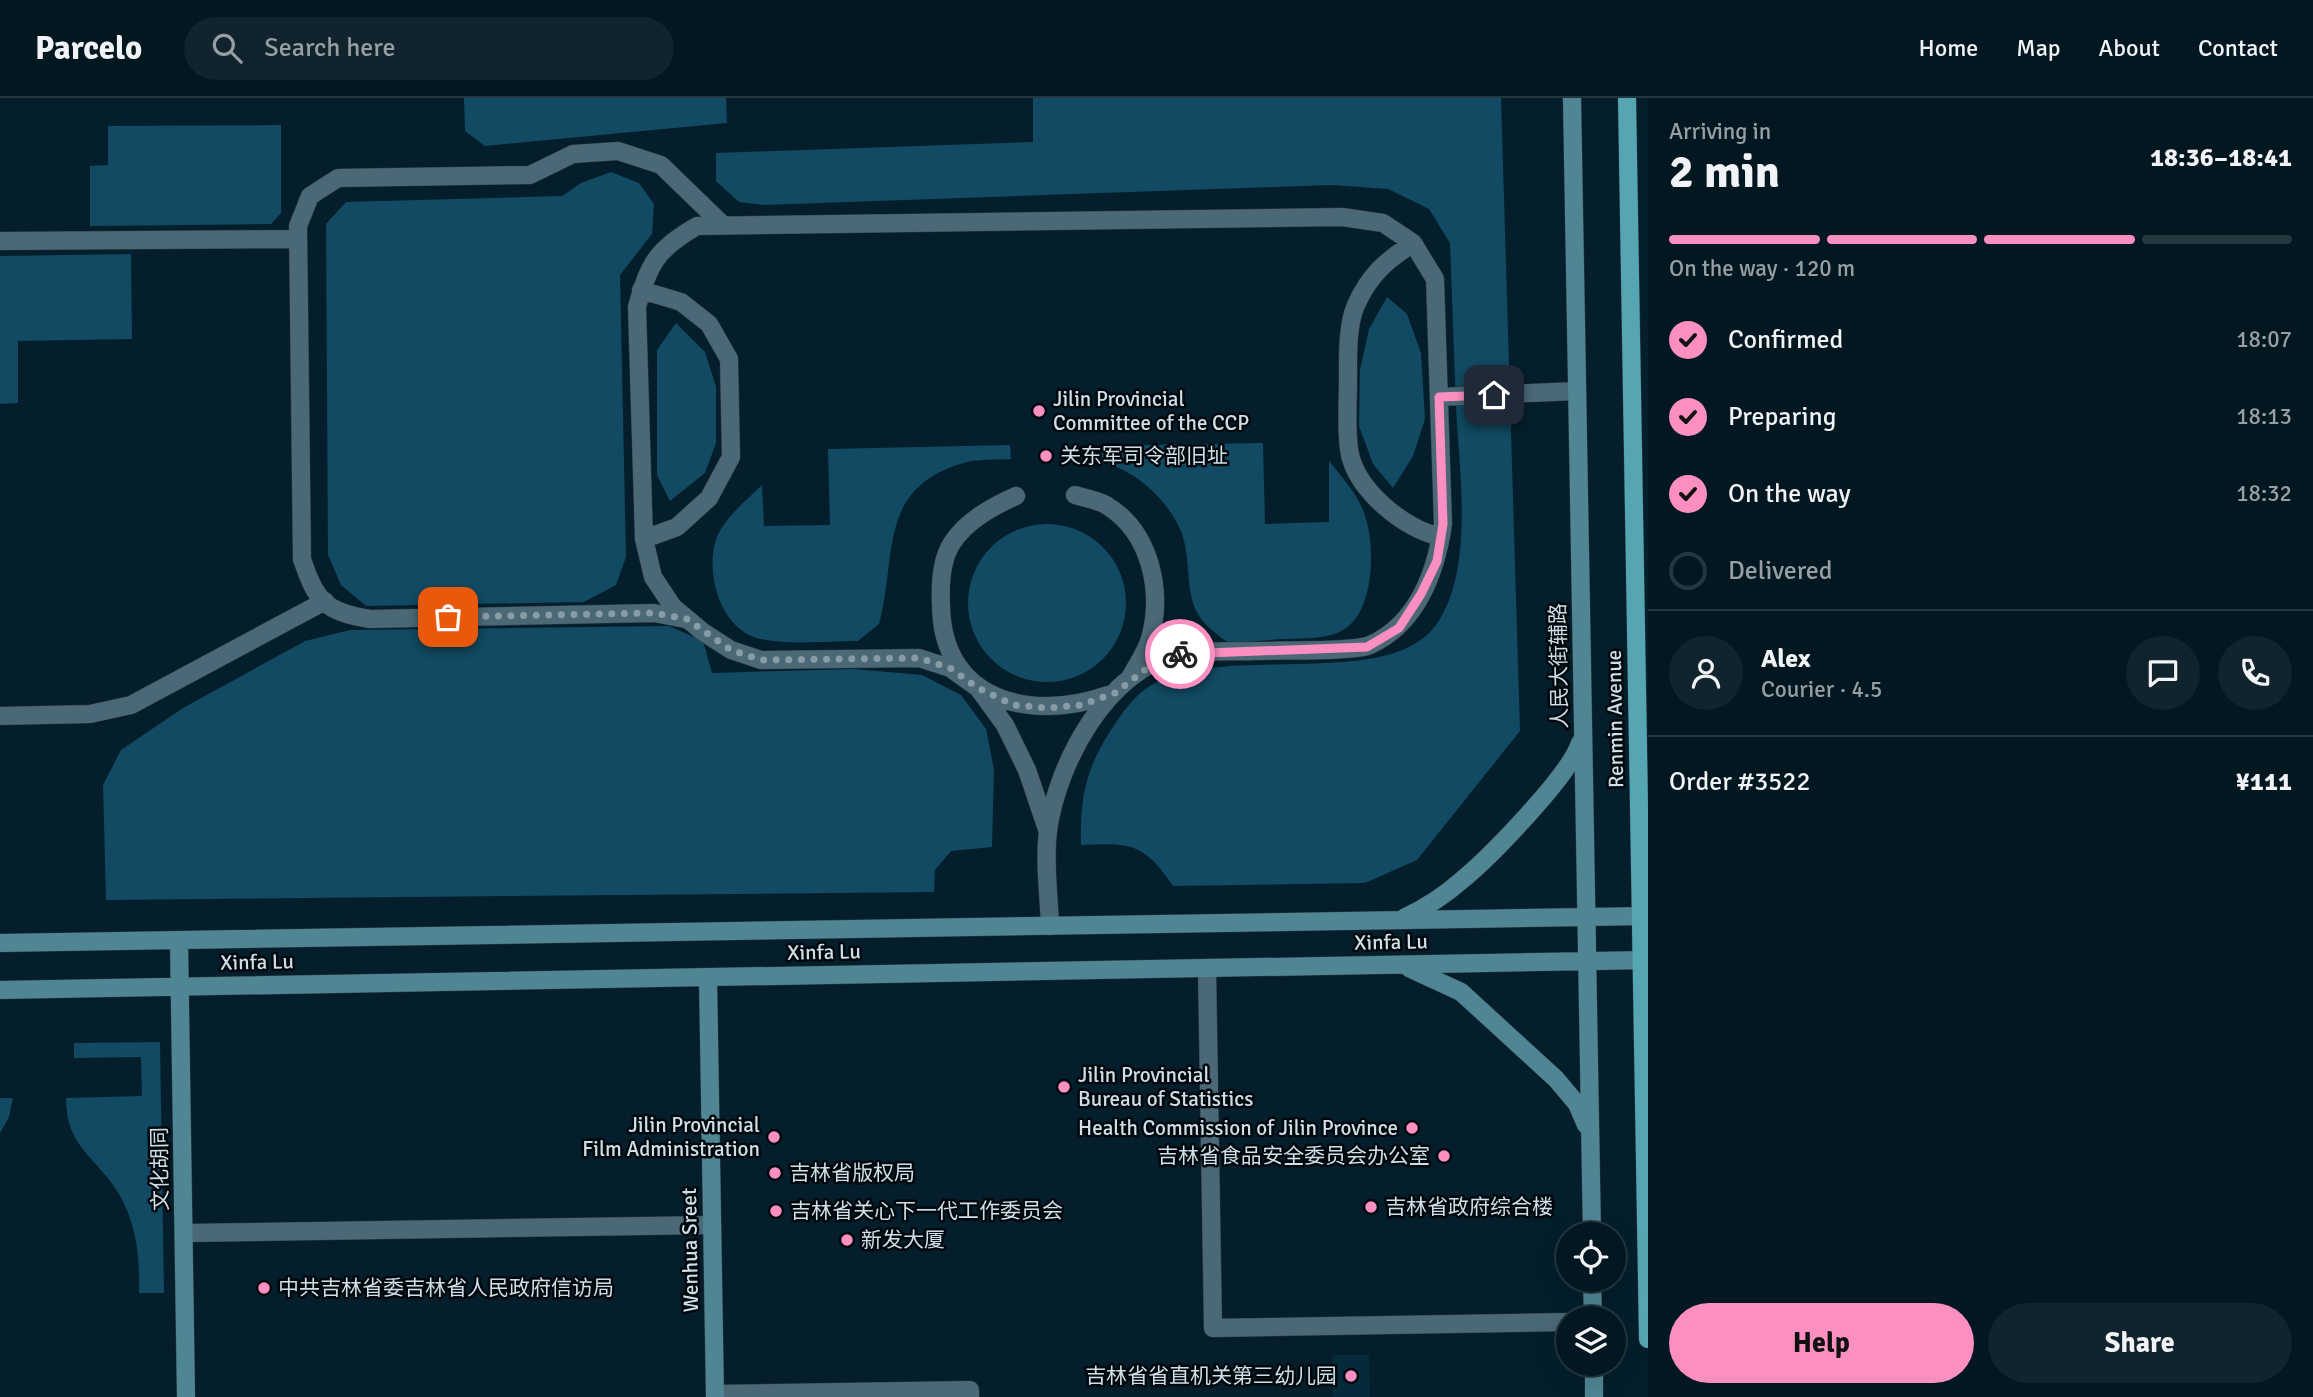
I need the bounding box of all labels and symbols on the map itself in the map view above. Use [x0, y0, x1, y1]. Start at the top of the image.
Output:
pin [1464, 365, 1524, 425]
place label: Jilin Provincial Committee of the CCP [1053, 386, 1249, 436]
marker: Jilin Provincial Committee of the CCP [1031, 403, 1047, 419]
place label: 关东军司令部旧址 [1060, 443, 1228, 469]
marker: 关东军司令部旧址 [1038, 448, 1054, 464]
pin [418, 587, 478, 647]
street label: 人民大街辅路 [1545, 603, 1573, 729]
courier [1145, 619, 1215, 689]
street label: Renmin Avenue [1601, 650, 1629, 788]
street label: Xinfa Lu [1354, 928, 1428, 956]
street label: Xinfa Lu [787, 938, 861, 966]
street label: Xinfa Lu [220, 948, 294, 976]
place label: Jilin Provincial Bureau of Statistics [1078, 1062, 1253, 1112]
marker: Jilin Provincial Bureau of Statistics [1056, 1079, 1072, 1095]
place label: Jilin Provincial Film Administration [582, 1112, 760, 1162]
place label: Health Commission of Jilin Province [1078, 1115, 1398, 1141]
marker: Health Commission of Jilin Province [1404, 1120, 1420, 1136]
street label: 文化胡同 [146, 1127, 174, 1211]
marker: Jilin Provincial Film Administration [766, 1129, 782, 1145]
place label: 吉林省食品安全委员会办公室 [1157, 1143, 1430, 1169]
marker: 吉林省食品安全委员会办公室 [1436, 1148, 1452, 1164]
place label: 吉林省版权局 [789, 1160, 915, 1186]
marker: 吉林省版权局 [767, 1165, 783, 1181]
street label: Wenhua Sreet [676, 1188, 704, 1312]
place label: 吉林省政府综合楼 [1385, 1194, 1553, 1220]
place label: 吉林省关心下一代工作委员会 [790, 1198, 1063, 1224]
marker: 吉林省政府综合楼 [1363, 1199, 1379, 1215]
marker: 吉林省关心下一代工作委员会 [768, 1203, 784, 1219]
place label: 新发大厦 [861, 1227, 945, 1253]
marker: 新发大厦 [839, 1232, 855, 1248]
place label: 中共吉林省委吉林省人民政府信访局 [278, 1275, 614, 1301]
marker: 中共吉林省委吉林省人民政府信访局 [256, 1280, 272, 1296]
place label: 吉林省省直机关第三幼儿园 [1085, 1363, 1337, 1389]
marker: 吉林省省直机关第三幼儿园 [1343, 1368, 1359, 1384]

